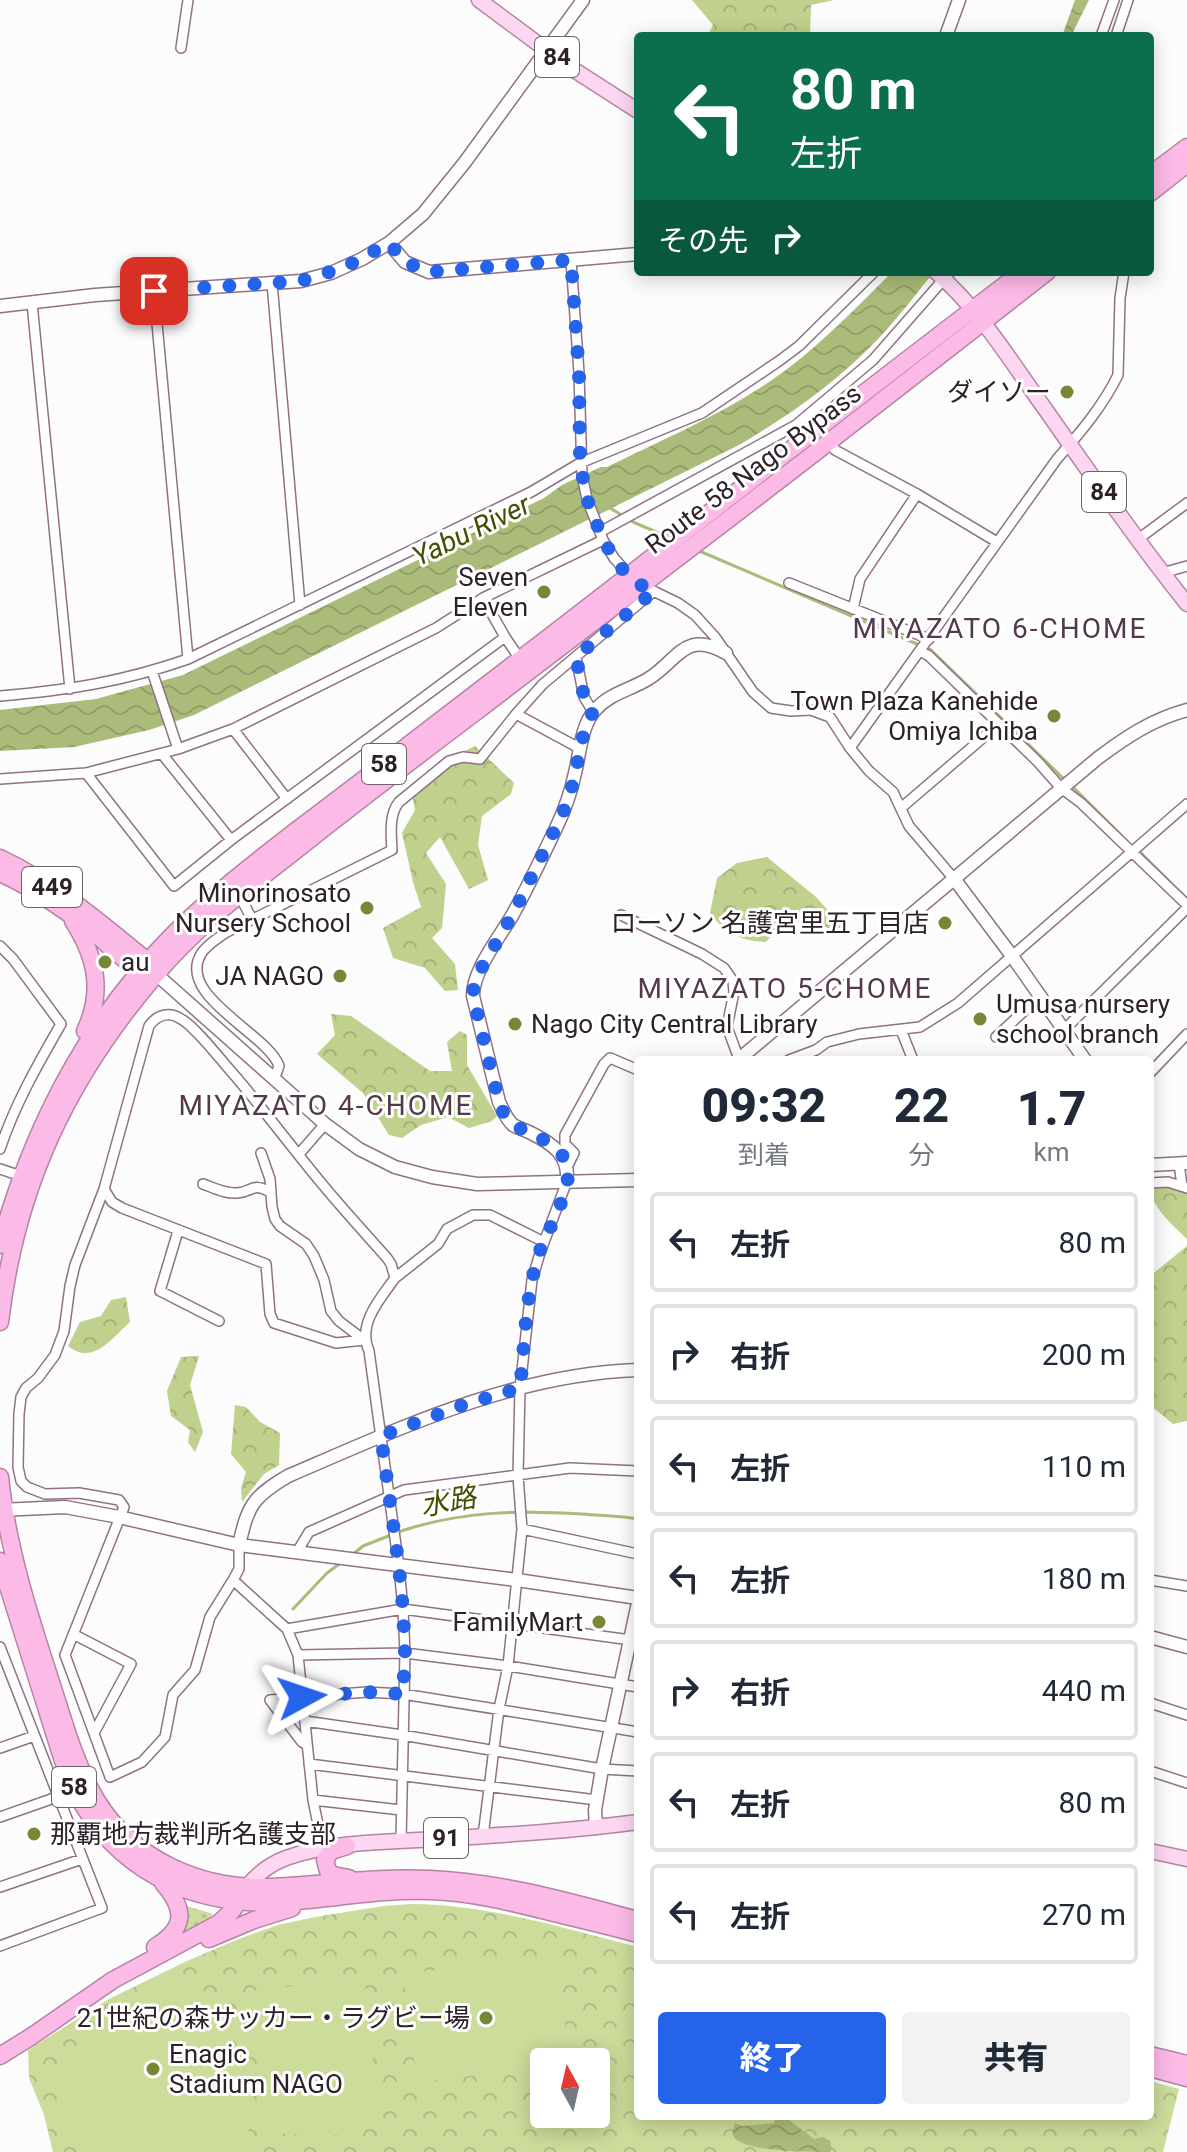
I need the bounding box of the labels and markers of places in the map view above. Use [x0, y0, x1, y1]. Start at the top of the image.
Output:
pin [120, 257, 188, 325]
place label: ダイソー [947, 377, 1051, 407]
marker: ダイソー [1058, 383, 1076, 401]
place label: Seven Eleven [453, 562, 528, 622]
marker: Seven Eleven [535, 583, 553, 601]
place label: Town Plaza Kanehide Omiya Ichiba [791, 686, 1038, 746]
marker: Town Plaza Kanehide Omiya Ichiba [1045, 707, 1063, 725]
place label: Minorinosato Nursery School [175, 878, 351, 938]
marker: Minorinosato Nursery School [358, 899, 376, 917]
place label: ローソン 名護宮里五丁目店 [611, 908, 929, 938]
marker: ローソン 名護宮里五丁目店 [936, 914, 954, 932]
place label: au [121, 947, 149, 977]
marker: au [96, 953, 114, 971]
place label: JA NAGO [215, 961, 324, 991]
marker: JA NAGO [331, 967, 349, 985]
place label: Umusa nursery school branch [996, 989, 1170, 1049]
place label: Nago City Central Library [531, 1009, 818, 1039]
marker: Umusa nursery school branch [971, 1010, 989, 1028]
marker: Nago City Central Library [506, 1015, 524, 1033]
place label: FamilyMart [452, 1607, 583, 1637]
marker: FamilyMart [590, 1613, 608, 1631]
place label: 那覇地方裁判所名護支部 [50, 1819, 336, 1849]
marker: 那覇地方裁判所名護支部 [25, 1825, 43, 1843]
place label: 21世紀の森サッカー・ラグビー場 [77, 2003, 470, 2033]
marker: 21世紀の森サッカー・ラグビー場 [477, 2009, 495, 2027]
place label: Enagic Stadium NAGO [169, 2039, 343, 2099]
marker: Enagic Stadium NAGO [144, 2060, 162, 2078]

